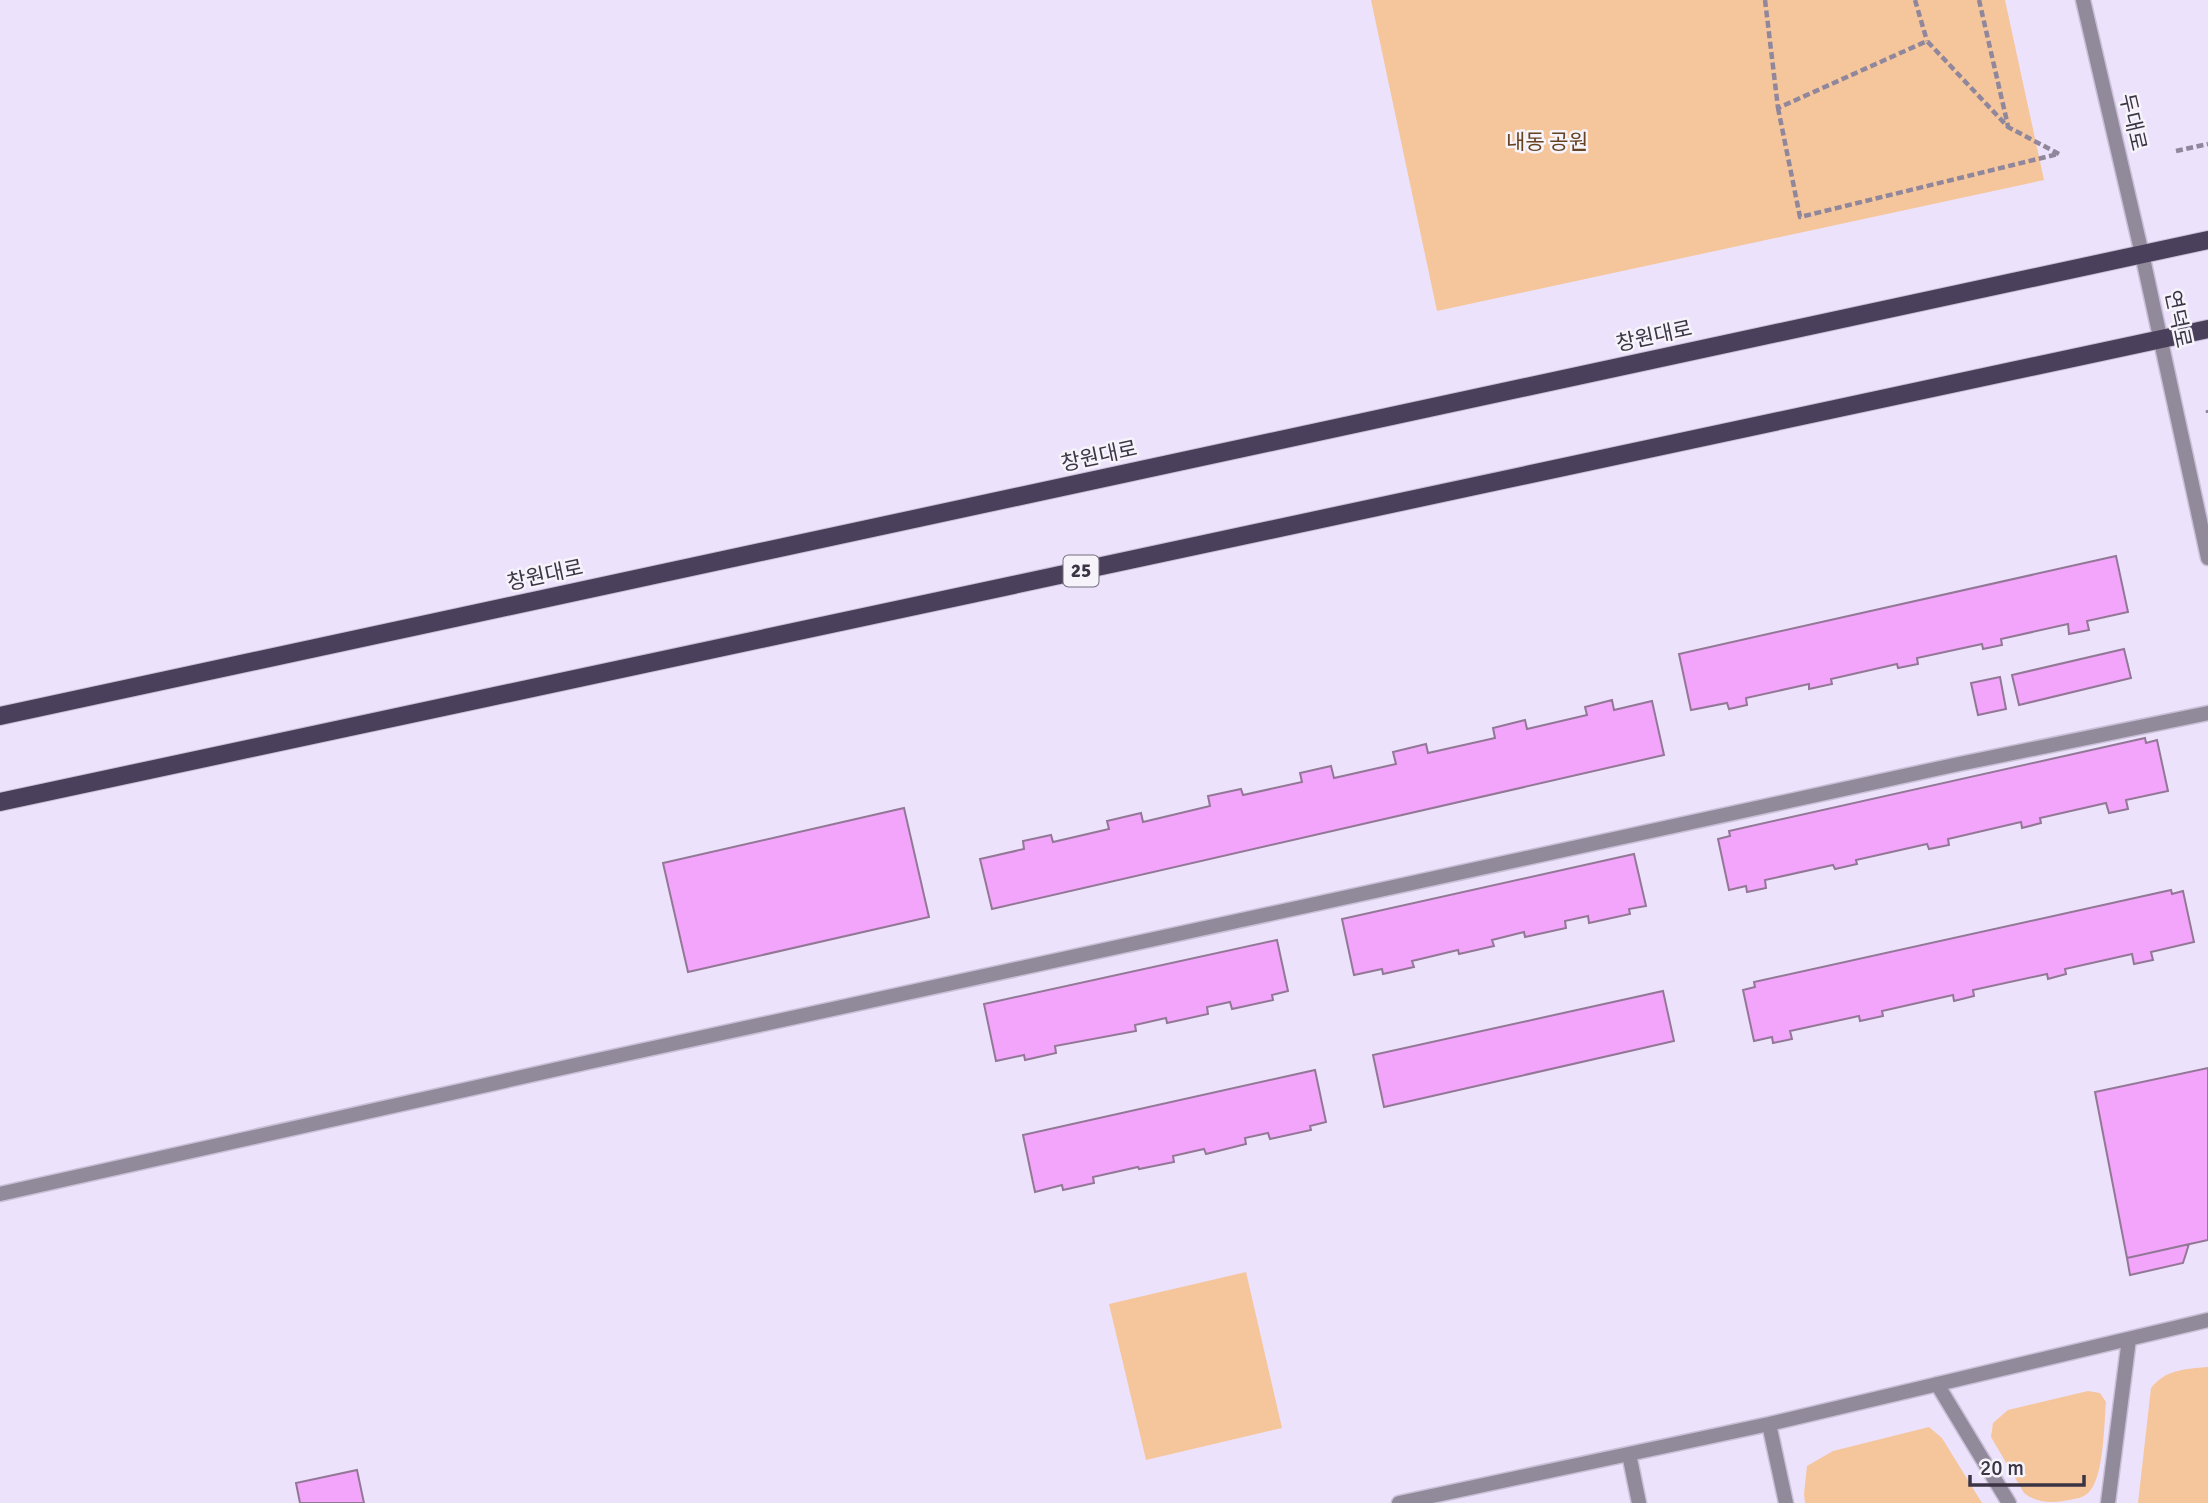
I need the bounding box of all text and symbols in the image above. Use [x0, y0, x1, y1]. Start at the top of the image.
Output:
street label: 두대로 [2114, 91, 2152, 153]
park label: 내동 공원 [1506, 129, 1588, 155]
street label: 연덕로 [2159, 288, 2197, 350]
street label: 창원대로 [1614, 315, 1694, 357]
street label: 창원대로 [1059, 435, 1139, 477]
street label: 창원대로 [505, 554, 585, 596]
road number: 25 [1064, 556, 1098, 586]
scale bar [1970, 1444, 2084, 1488]
text: 20 m [1980, 1455, 2024, 1481]

